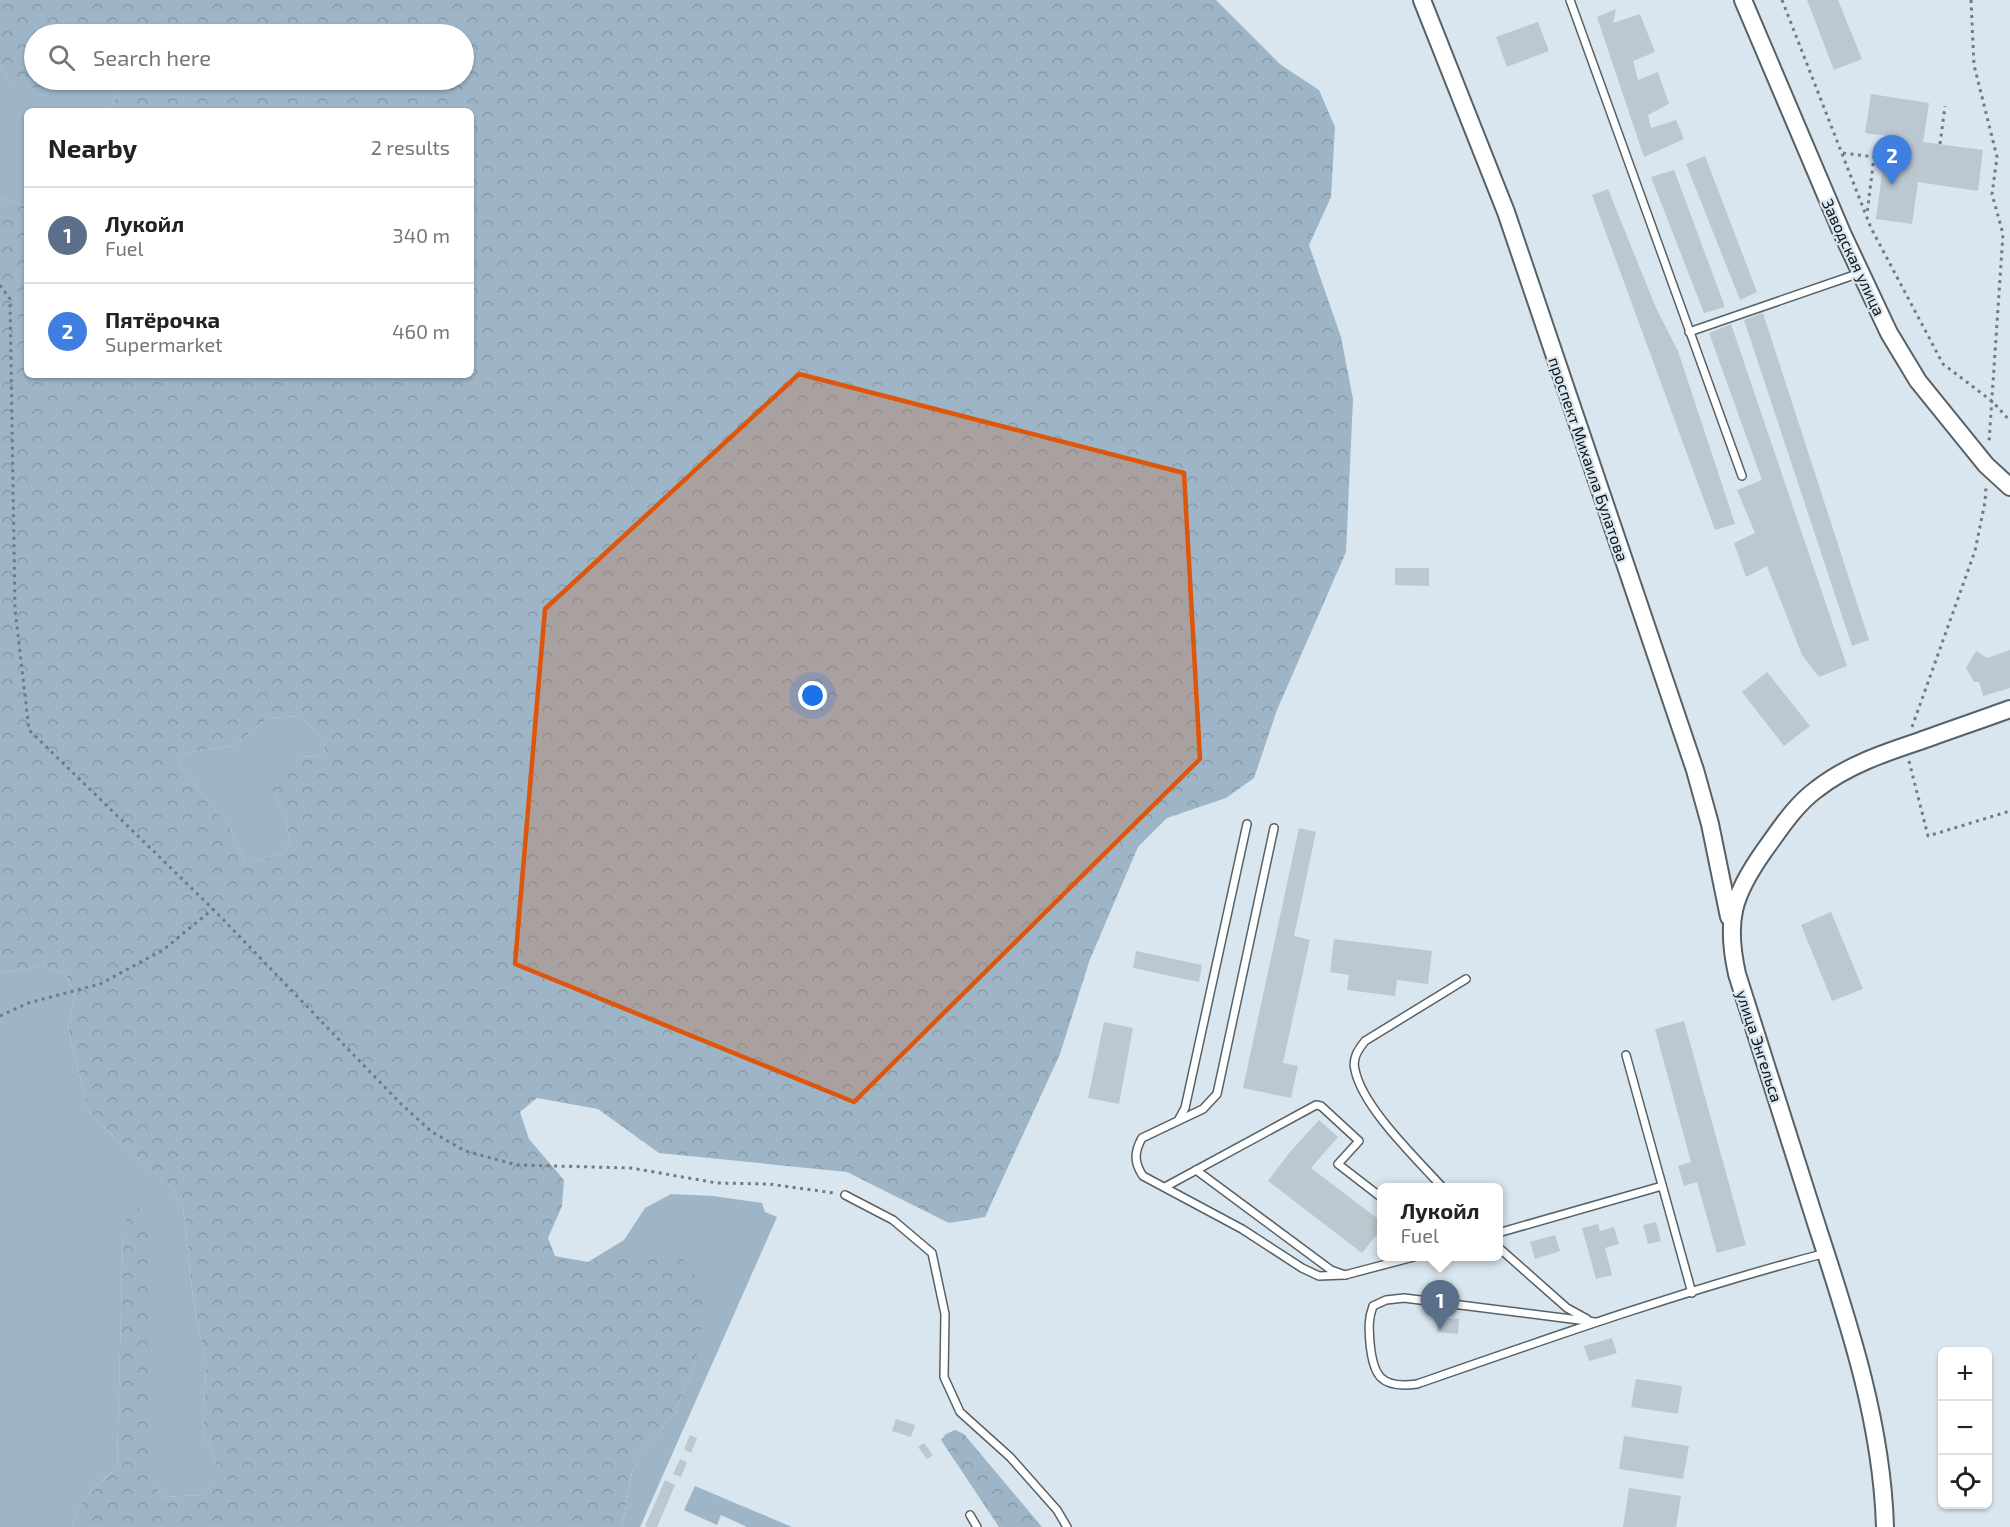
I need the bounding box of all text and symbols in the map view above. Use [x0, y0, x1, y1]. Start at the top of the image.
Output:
search box [24, 24, 474, 90]
icon: search [45, 41, 78, 74]
text: Search here [93, 44, 211, 70]
text: Nearby [48, 132, 137, 163]
text: 2 results [371, 135, 450, 159]
pin: 2 [1872, 136, 1912, 185]
street label: Заводская улица [1818, 195, 1889, 319]
text: Лукойл [105, 210, 184, 236]
text: 1 [63, 223, 72, 247]
text: 340 m [393, 223, 450, 247]
text: Fuel [105, 236, 144, 260]
text: Пятёрочка [105, 306, 220, 332]
text: 2 [62, 319, 73, 343]
text: 460 m [392, 319, 450, 343]
text: Supermarket [105, 332, 223, 356]
street label: проспект Михаила Булатова [1544, 354, 1633, 564]
your location [798, 681, 827, 710]
street label: улица Энгельса [1732, 988, 1787, 1105]
popup [1377, 1183, 1503, 1261]
text: Лукойл [1400, 1197, 1480, 1223]
text: Fuel [1400, 1223, 1439, 1247]
pin: 1 [1420, 1280, 1460, 1330]
map controls [1938, 1347, 1992, 1509]
button: + [1938, 1347, 1992, 1401]
button: − [1938, 1401, 1992, 1455]
button: locate [1938, 1455, 1992, 1509]

